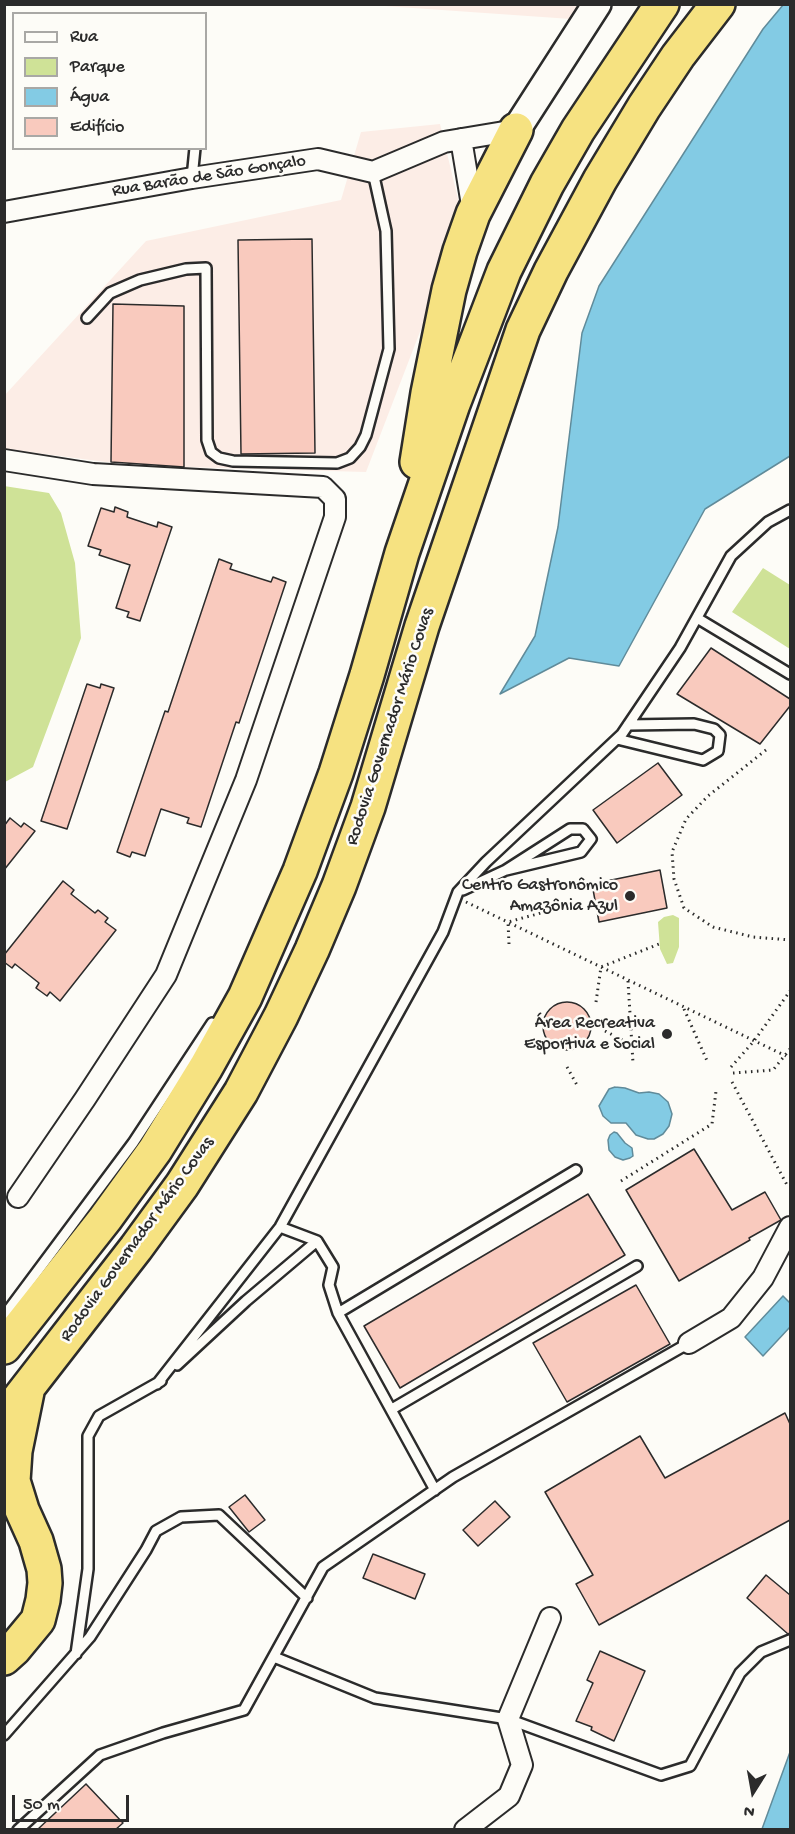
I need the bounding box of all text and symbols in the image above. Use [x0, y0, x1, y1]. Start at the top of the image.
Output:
legend [12, 12, 207, 150]
text: Rua [70, 27, 98, 48]
text: Parque [70, 57, 125, 78]
text: Água [70, 87, 109, 108]
text: Edifício [70, 117, 124, 138]
street label: Rua Barão de São Gonçalo [111, 151, 307, 203]
street label: Rodovia Governador Mário Covas [342, 606, 440, 848]
place label: Centro Gastronômico Amazônia Azul [462, 875, 618, 918]
marker: Centro Gastronômico Amazônia Azul [623, 889, 637, 903]
place label: Área Recreativa Esportiva e Social [524, 1013, 655, 1056]
marker: Área Recreativa Esportiva e Social [660, 1027, 674, 1041]
street label: Rodovia Governador Mário Covas [56, 1133, 220, 1347]
north arrow [723, 1762, 783, 1822]
scale bar [15, 1783, 132, 1821]
text: 50 m [23, 1795, 60, 1816]
text: N [743, 1800, 756, 1820]

